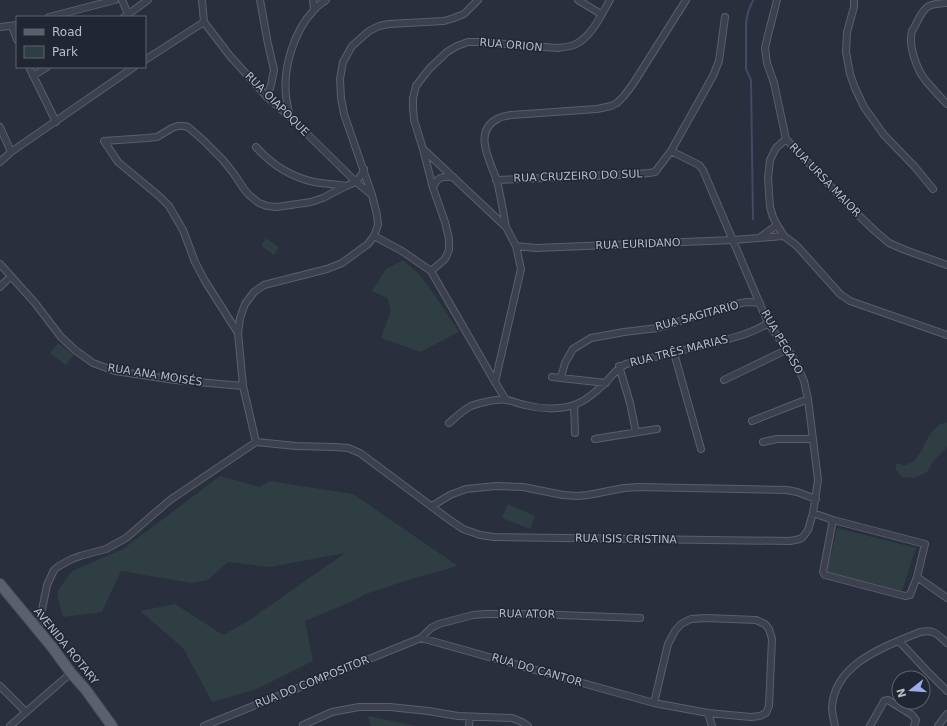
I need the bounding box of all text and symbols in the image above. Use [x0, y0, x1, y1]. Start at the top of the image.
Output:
legend [16, 16, 146, 68]
text: Road [52, 25, 82, 39]
street label: RUA ORION [479, 36, 543, 54]
text: Park [52, 45, 78, 59]
street label: RUA OIAPOQUE [242, 69, 312, 139]
street label: RUA URSA MAIOR [787, 141, 864, 220]
street label: RUA CRUZEIRO DO SUL [513, 167, 644, 185]
street label: RUA EURIDANO [595, 236, 681, 252]
street label: RUA SAGITARIO [654, 299, 741, 333]
street label: RUA PEGASO [758, 308, 806, 377]
street label: RUA TRÊS MARIAS [628, 332, 730, 370]
street label: RUA ANA MOISÉS [107, 361, 203, 389]
street label: RUA ISIS CRISTINA [575, 532, 678, 546]
street label: AVENIDA ROTARY [31, 605, 101, 687]
street label: RUA ATOR [499, 607, 556, 621]
street label: RUA DO CANTOR [490, 651, 584, 689]
street label: RUA DO COMPOSITOR [253, 653, 371, 711]
north arrow [891, 670, 931, 710]
text: N [894, 686, 909, 699]

